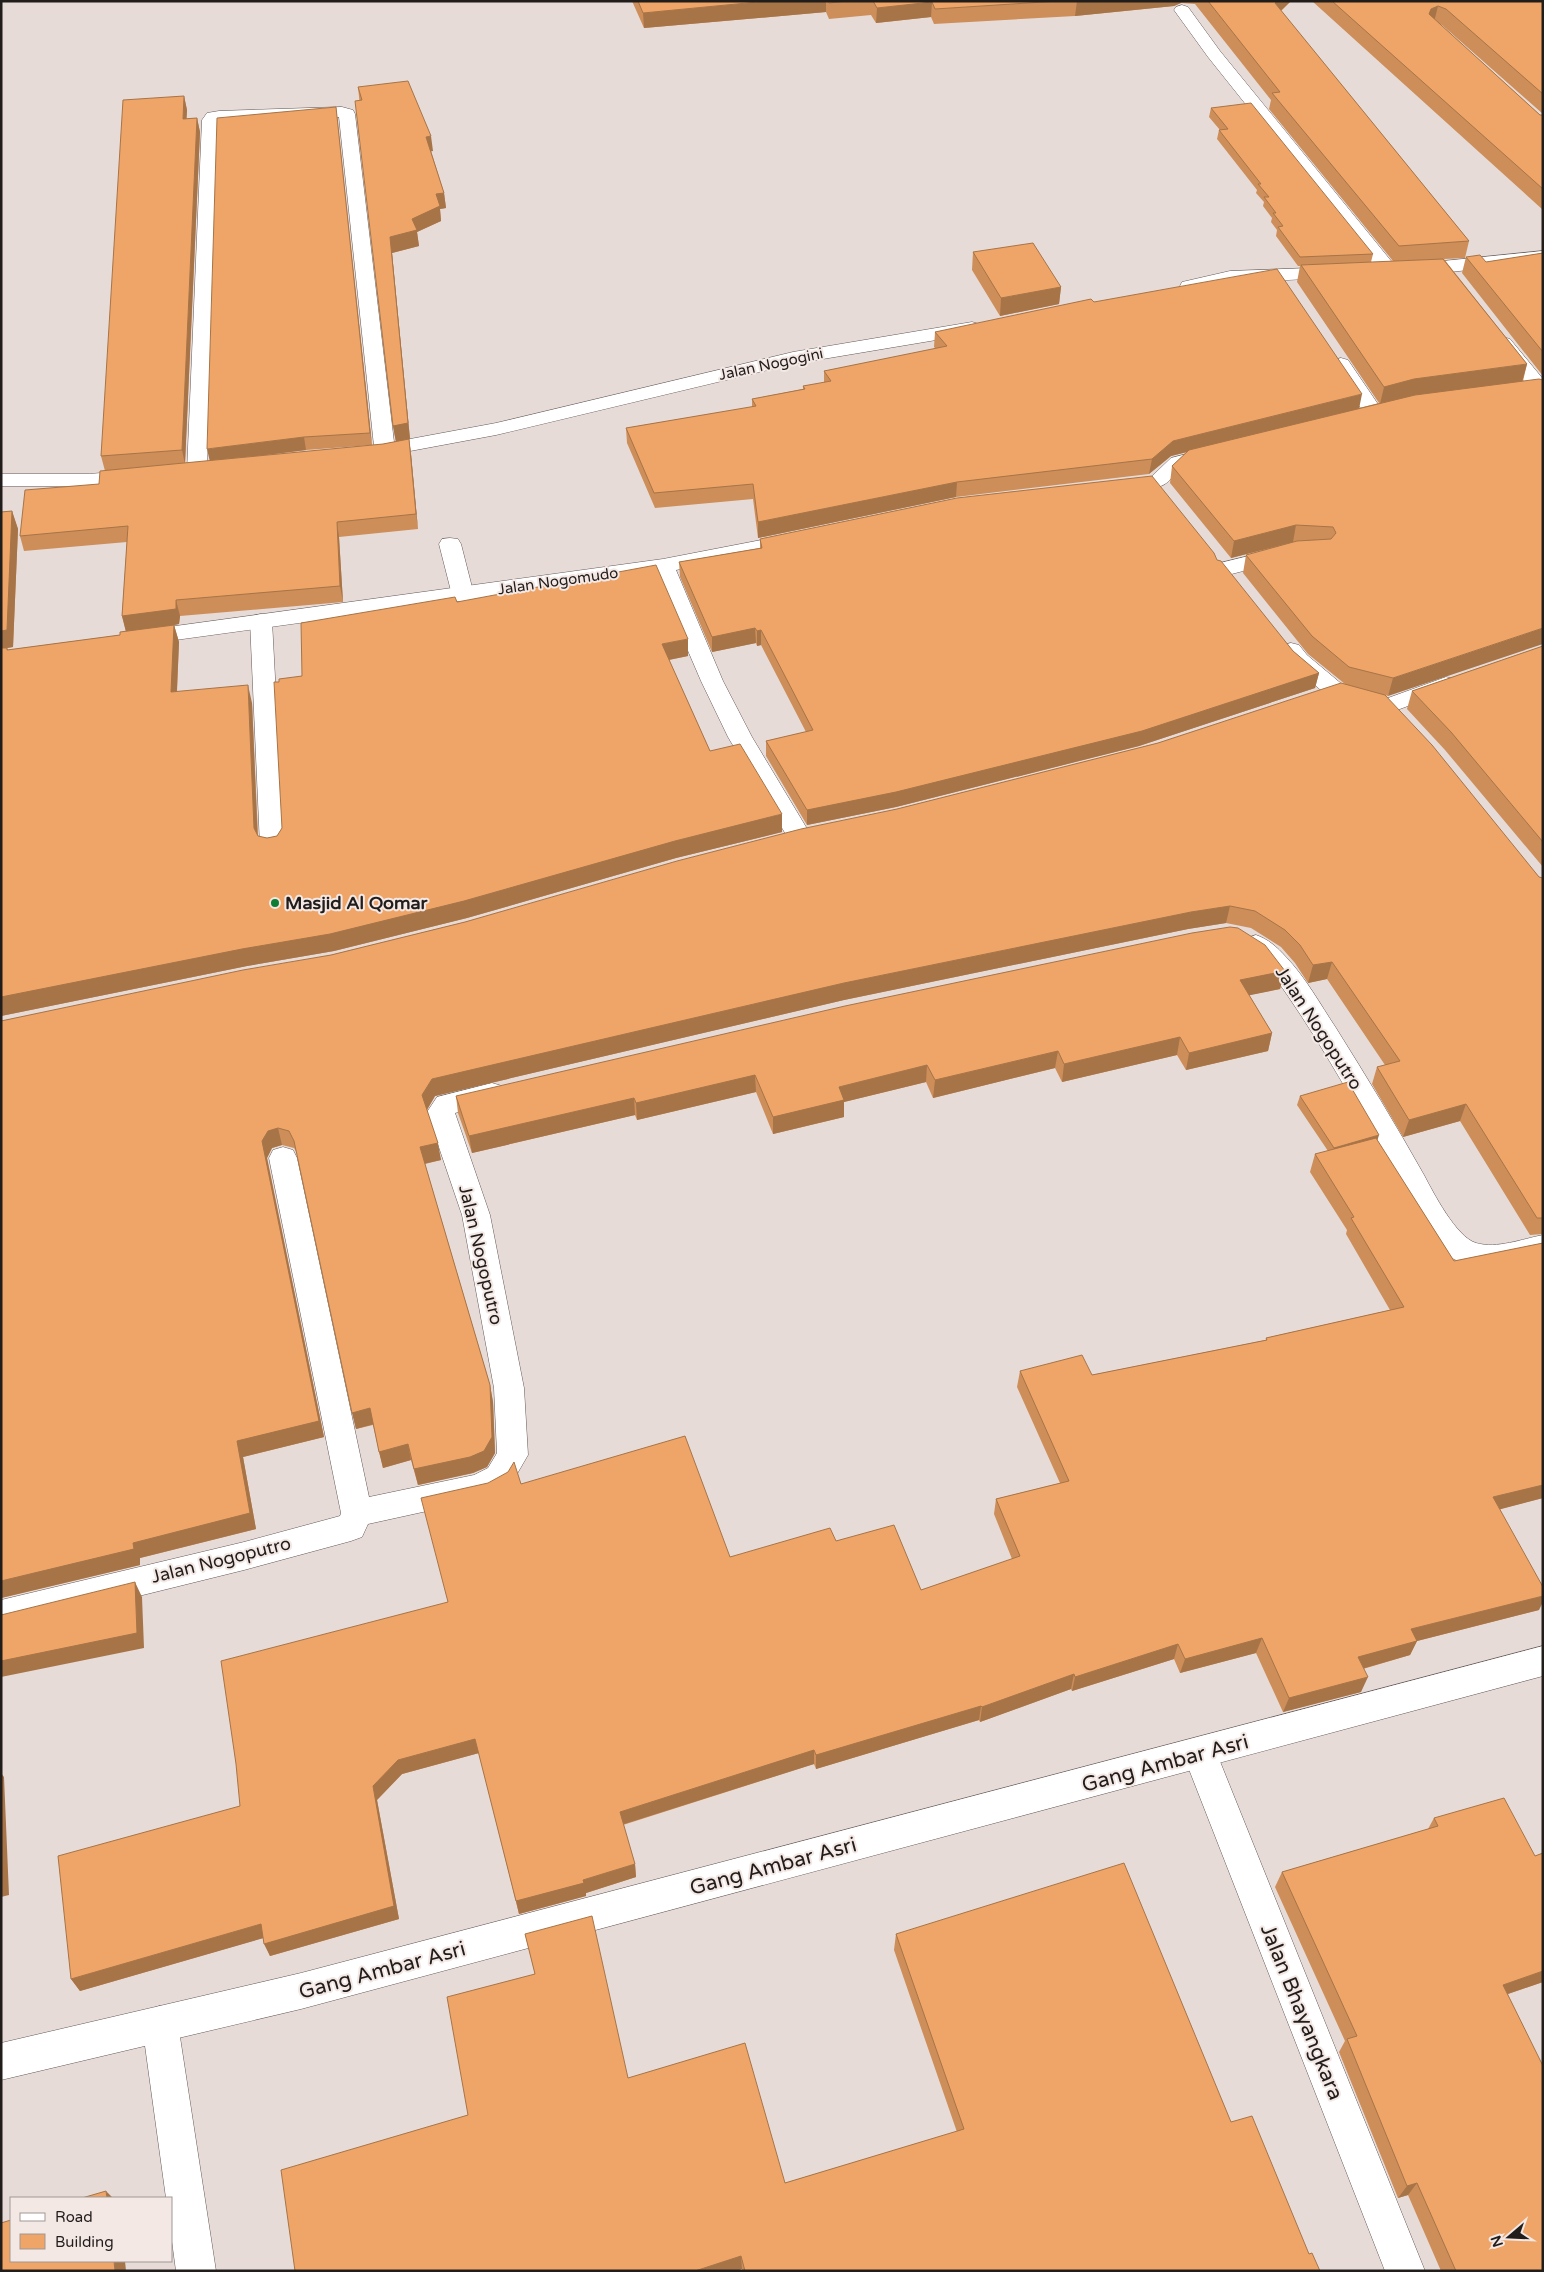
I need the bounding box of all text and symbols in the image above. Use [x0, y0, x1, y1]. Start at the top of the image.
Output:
street label: Jalan Nogogini [717, 344, 825, 384]
street label: Jalan Nogomudo [497, 564, 619, 598]
place label: Masjid Al Qomar [285, 892, 429, 914]
marker: Masjid Al Qomar [269, 897, 281, 909]
street label: Jalan Nogoputro [1271, 962, 1367, 1094]
street label: Jalan Nogoputro [454, 1183, 508, 1327]
street label: Jalan Nogoputro [149, 1532, 293, 1588]
street label: Gang Ambar Asri [1079, 1729, 1251, 1798]
street label: Gang Ambar Asri [687, 1832, 859, 1901]
street label: Jalan Bhayangkara [1255, 1921, 1348, 2104]
street label: Gang Ambar Asri [296, 1936, 468, 2005]
legend [10, 2197, 172, 2262]
text: Road [55, 2208, 93, 2226]
north arrow [1484, 2212, 1534, 2262]
text: Building [55, 2233, 114, 2251]
text: N [1487, 2233, 1507, 2249]

